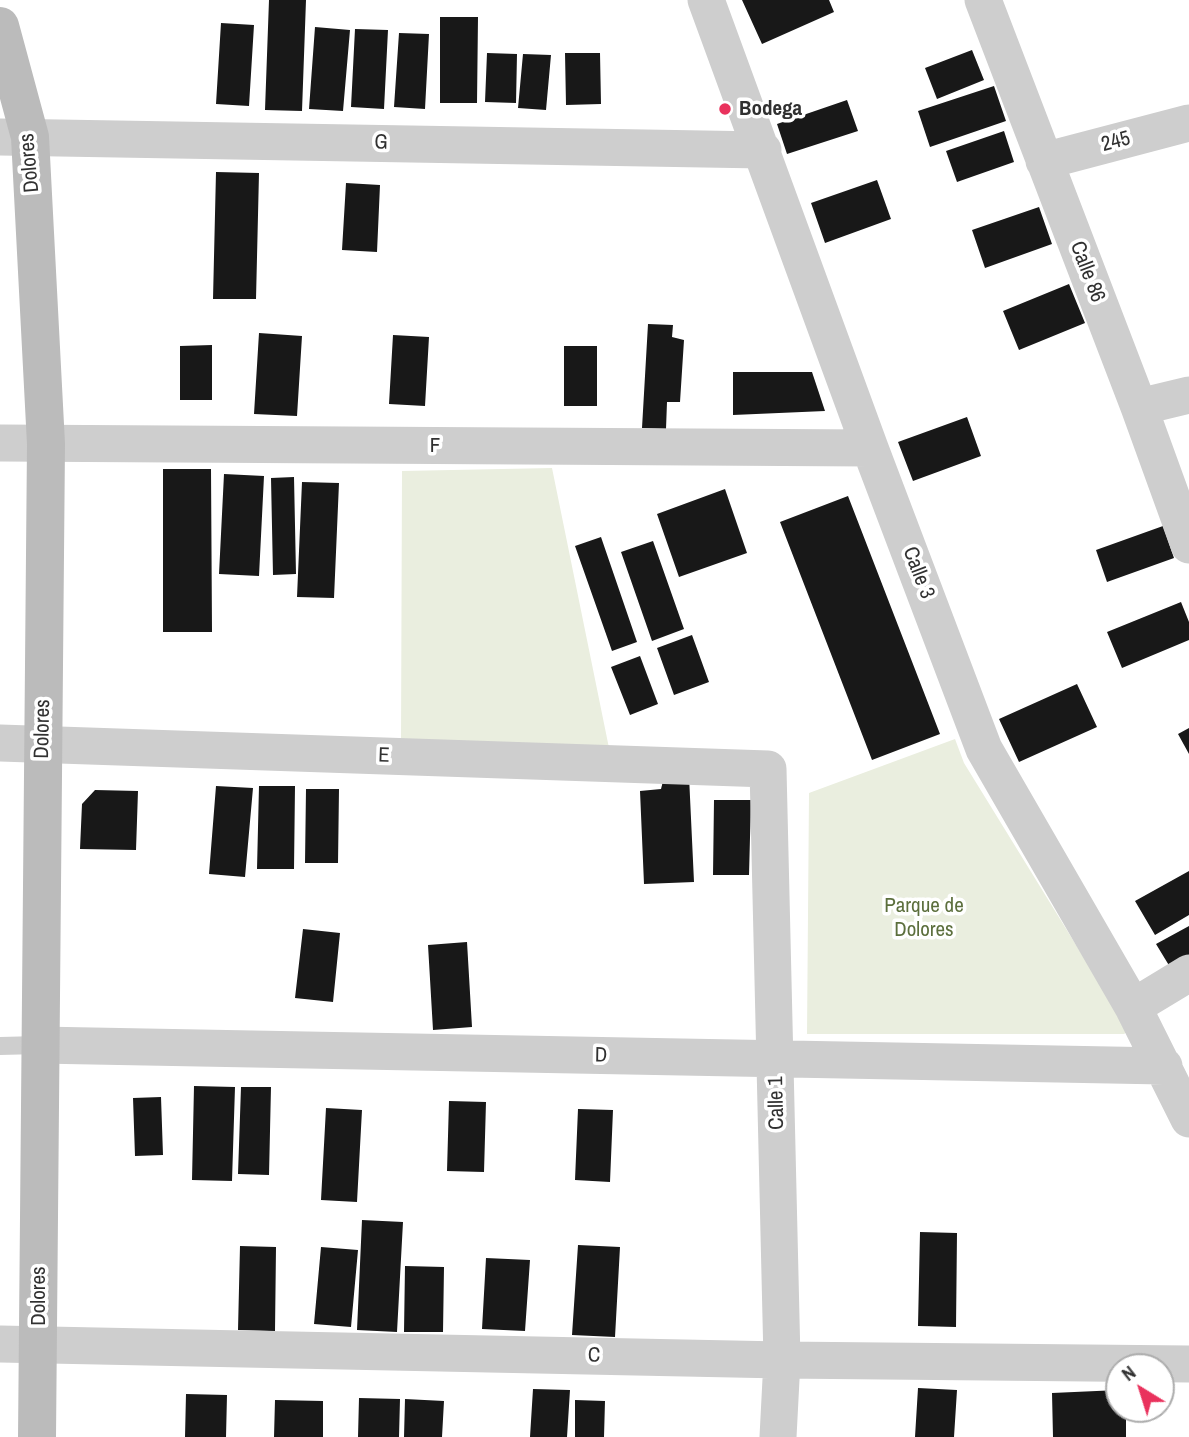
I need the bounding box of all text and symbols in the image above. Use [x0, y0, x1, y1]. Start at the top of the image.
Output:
place label: Bodega [739, 96, 802, 122]
marker: Bodega [717, 101, 733, 117]
street label: 245 [1099, 126, 1133, 158]
street label: G [374, 130, 388, 156]
street label: Dolores [15, 132, 45, 194]
street label: Calle 86 [1064, 238, 1110, 306]
street label: F [430, 433, 440, 459]
street label: Calle 3 [897, 543, 939, 603]
street label: Dolores [30, 699, 56, 759]
street label: E [378, 743, 390, 769]
park label: Parque de Dolores [884, 893, 964, 943]
street label: D [595, 1043, 607, 1069]
street label: Calle 1 [764, 1076, 790, 1130]
street label: Dolores [26, 1266, 52, 1326]
street label: C [588, 1343, 600, 1369]
north arrow [1105, 1353, 1175, 1423]
text: N [1116, 1359, 1141, 1387]

